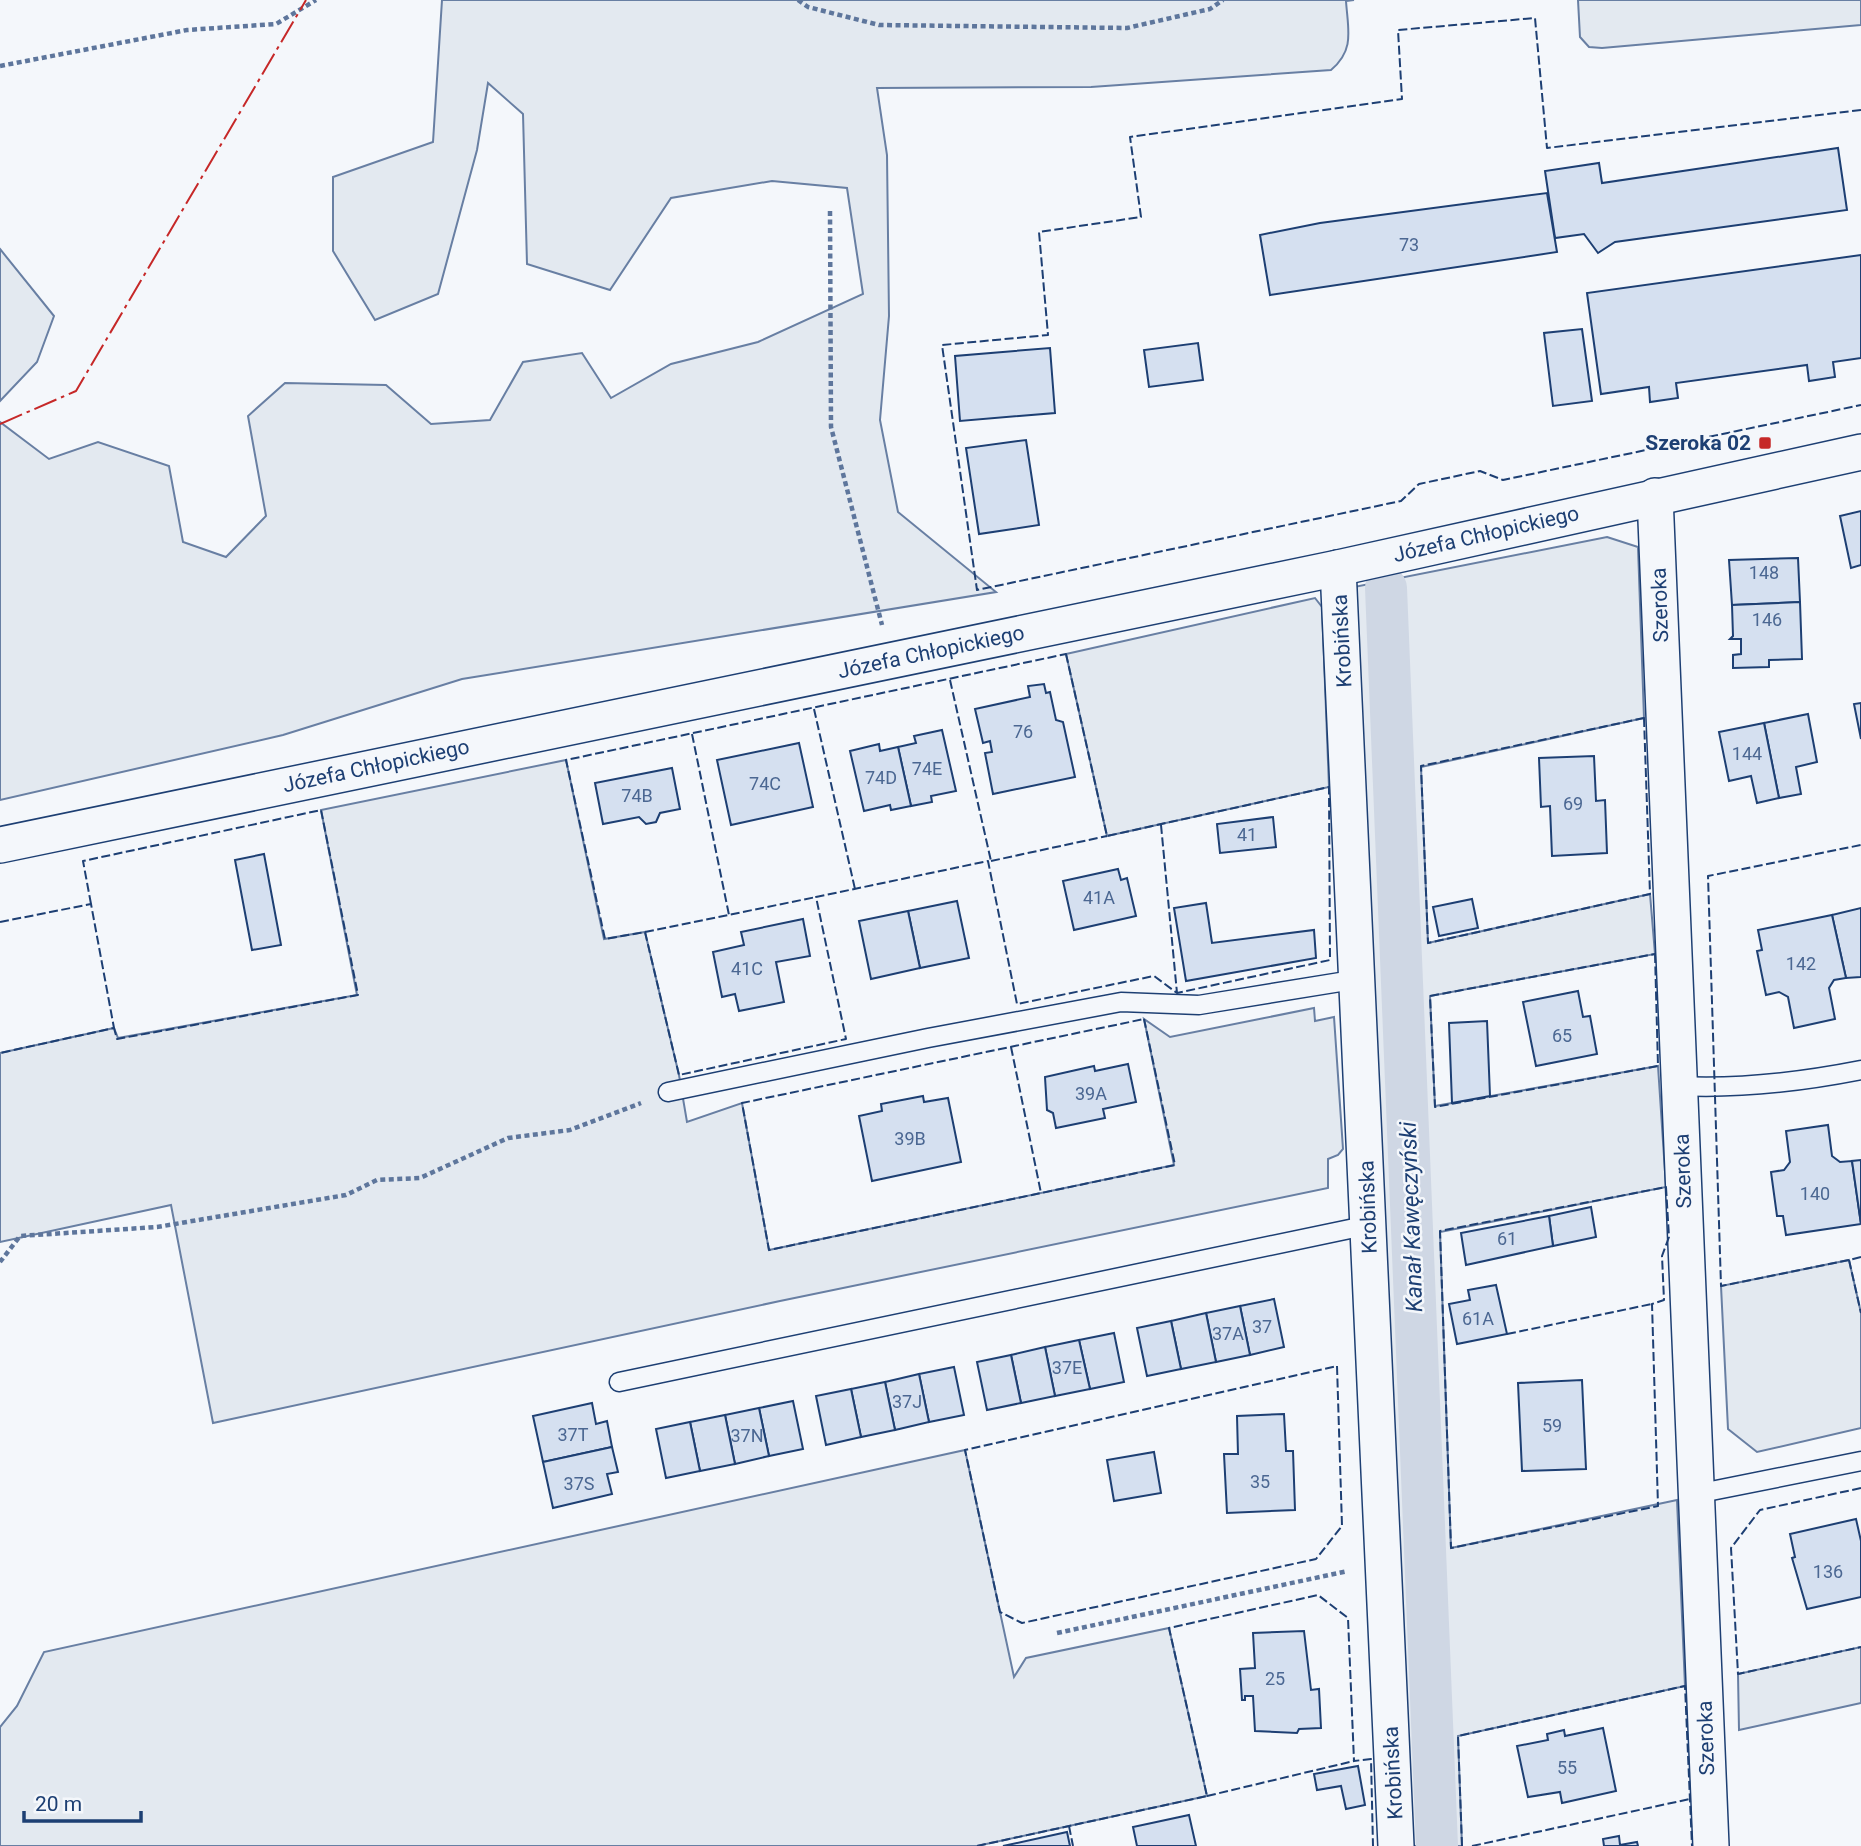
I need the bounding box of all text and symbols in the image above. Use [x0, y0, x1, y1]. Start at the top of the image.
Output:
house number: 73 [1399, 234, 1419, 255]
place label: Szeroka 02 [1645, 431, 1751, 455]
marker: Szeroka 02 [1757, 435, 1773, 451]
street label: Józefa Chłopickiego [1391, 501, 1581, 567]
house number: 148 [1749, 562, 1779, 583]
street label: Szeroka [1647, 567, 1673, 643]
street label: Krobińska [1328, 594, 1356, 688]
house number: 146 [1752, 609, 1782, 630]
street label: Józefa Chłopickiego [835, 620, 1027, 684]
house number: 76 [1013, 721, 1033, 742]
street label: Józefa Chłopickiego [280, 734, 472, 798]
house number: 144 [1732, 743, 1762, 764]
house number: 74E [912, 758, 942, 779]
house number: 74D [865, 767, 897, 788]
house number: 74C [749, 773, 781, 794]
house number: 74B [621, 785, 653, 806]
house number: 69 [1563, 793, 1583, 814]
house number: 41 [1237, 824, 1257, 845]
house number: 41A [1083, 887, 1115, 908]
house number: 142 [1786, 953, 1816, 974]
house number: 41C [731, 958, 763, 979]
house number: 65 [1552, 1025, 1572, 1046]
house number: 39A [1075, 1083, 1107, 1104]
water label: Kanał Kawęczyński [1395, 1121, 1428, 1313]
house number: 39B [894, 1128, 926, 1149]
street label: Szeroka [1670, 1133, 1696, 1209]
street label: Krobińska [1354, 1160, 1382, 1254]
house number: 140 [1800, 1183, 1830, 1204]
house number: 61 [1497, 1228, 1517, 1249]
house number: 61A [1462, 1308, 1494, 1329]
house number: 37 [1252, 1316, 1272, 1337]
house number: 37A [1212, 1323, 1244, 1344]
house number: 37E [1052, 1357, 1082, 1378]
house number: 37J [892, 1391, 922, 1412]
house number: 59 [1542, 1415, 1562, 1436]
house number: 37T [558, 1424, 589, 1445]
house number: 37N [730, 1425, 764, 1446]
house number: 35 [1250, 1471, 1270, 1492]
house number: 37S [564, 1473, 595, 1494]
house number: 136 [1813, 1561, 1843, 1582]
house number: 25 [1265, 1668, 1285, 1689]
street label: Szeroka [1693, 1700, 1719, 1776]
street label: Krobińska [1379, 1726, 1407, 1820]
house number: 55 [1557, 1757, 1577, 1778]
scale bar [24, 1780, 142, 1824]
text: 20 m [35, 1792, 82, 1816]

